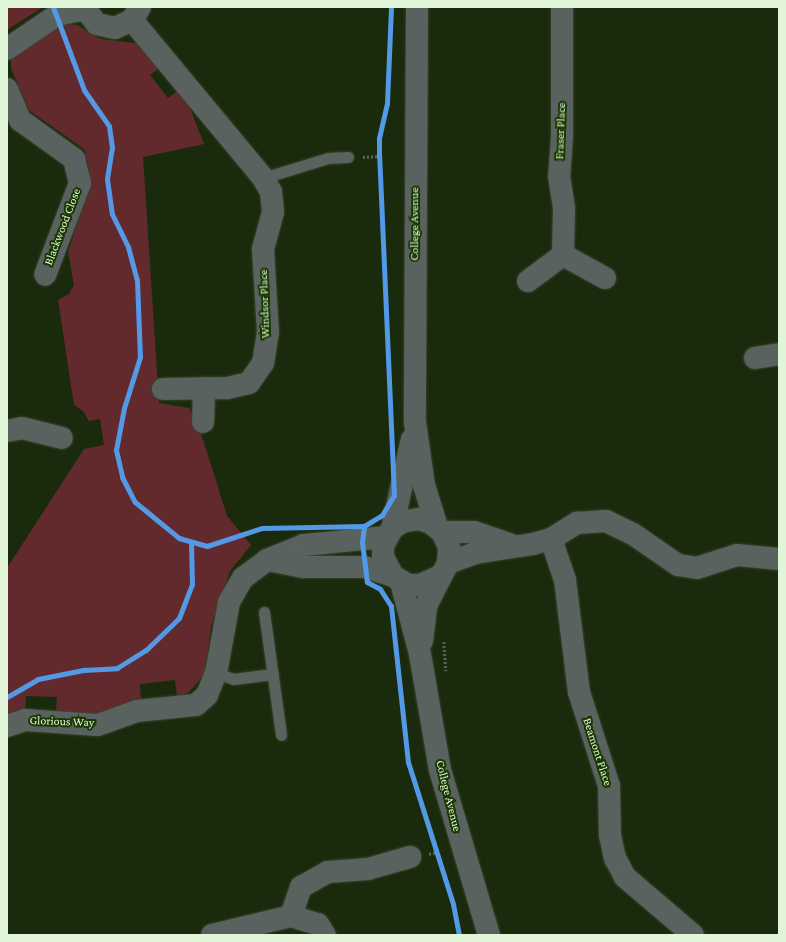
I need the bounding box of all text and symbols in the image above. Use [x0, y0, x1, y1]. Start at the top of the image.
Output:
street label: Fraser Place [553, 102, 569, 160]
street label: Blackwood Close [42, 187, 84, 267]
street label: College Avenue [408, 187, 422, 261]
street label: Windsor Place [257, 269, 273, 339]
street label: Glorious Way [29, 714, 95, 730]
street label: Beamont Place [579, 716, 615, 788]
street label: College Avenue [432, 759, 464, 833]

